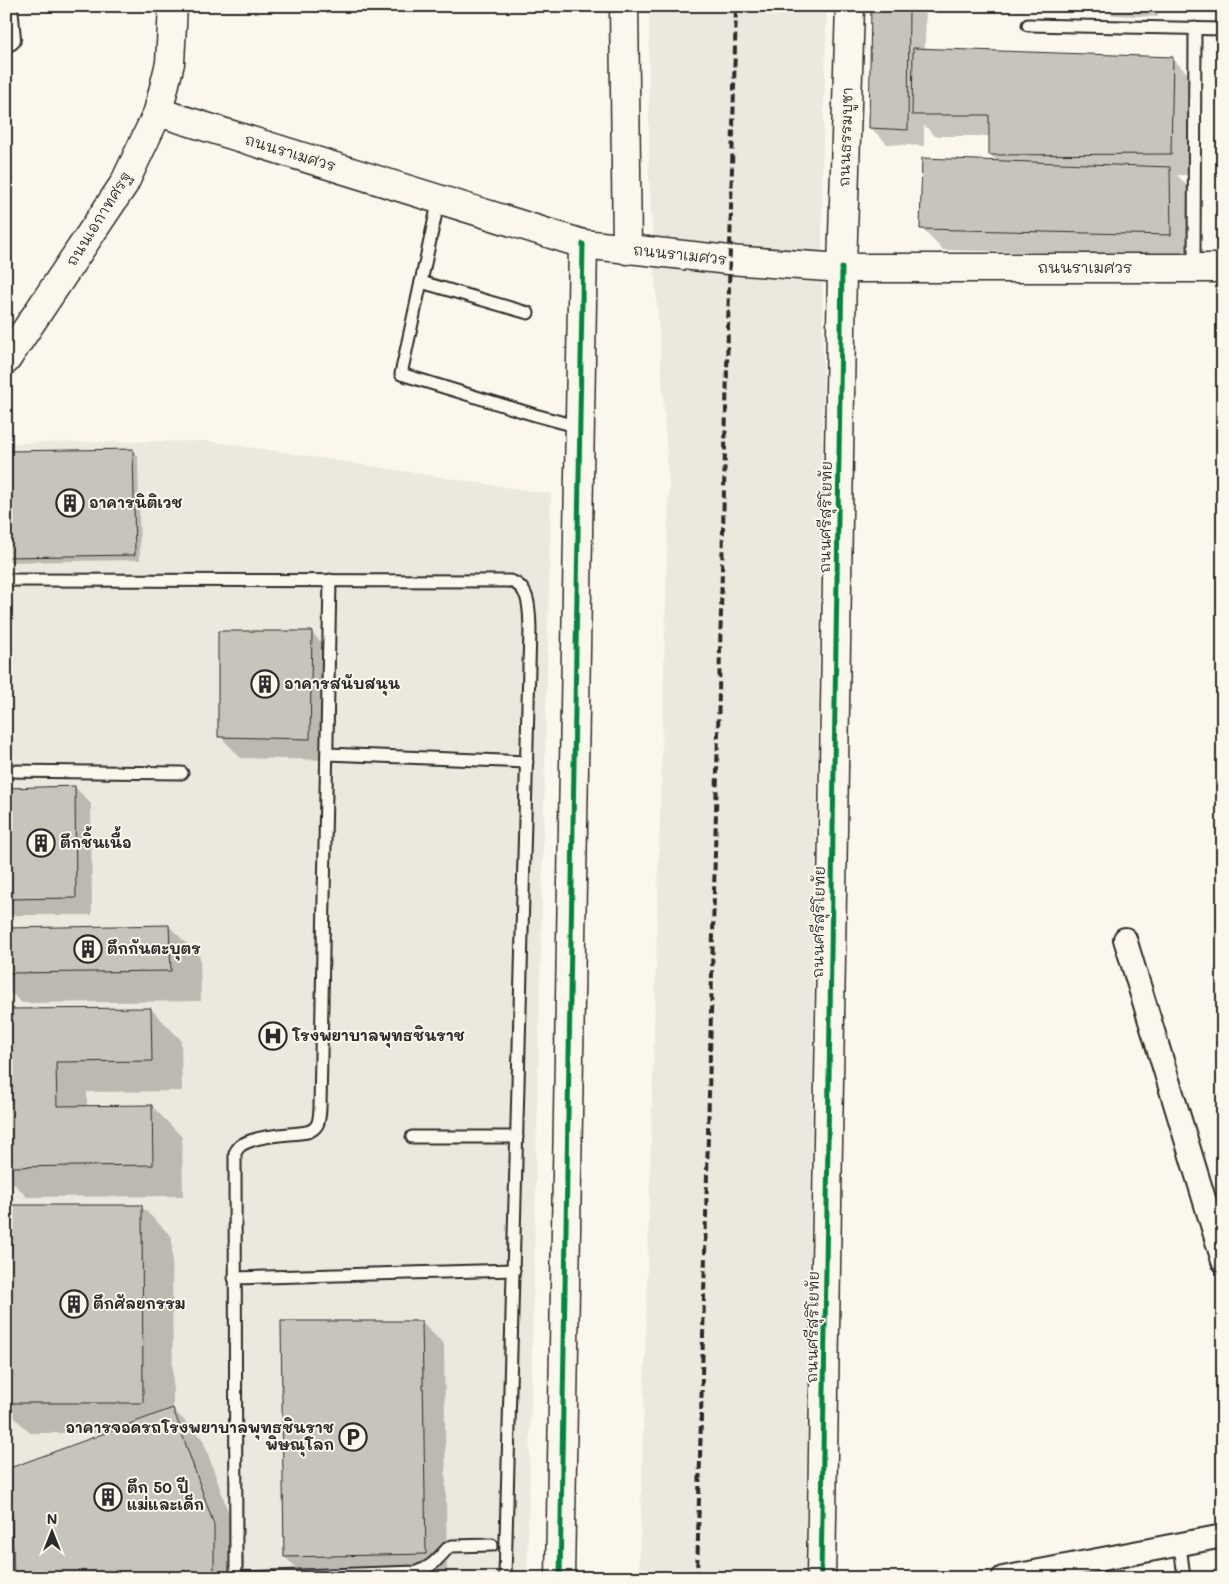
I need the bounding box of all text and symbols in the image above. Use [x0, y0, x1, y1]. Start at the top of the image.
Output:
street label: ถนนธรรมบูชา [833, 87, 859, 187]
street label: ถนนราเมศวร [242, 129, 338, 175]
street label: ถนนเอกาทศรฐ [61, 167, 136, 270]
street label: ถนนราเมศวร [632, 239, 728, 269]
street label: ถนนราเมศวร [1038, 257, 1132, 277]
street label: ถนนศรีสุริโยทัย [814, 461, 838, 573]
building icon: อาคารนิติเวช [55, 488, 85, 518]
place label: อาคารนิติเวช [89, 492, 183, 512]
building icon: อาคารสนับสนุน [250, 669, 280, 699]
place label: อาคารสนับสนุน [284, 673, 401, 696]
place label: ตึกชิ้นเนื้อ [60, 826, 132, 852]
building icon: ตึกชิ้นเนื้อ [26, 828, 56, 858]
street label: ถนนศรีสุริโยทัย [807, 866, 831, 978]
building icon: ตึกกันตะบุตร [73, 934, 103, 964]
place label: ตึกกันตะบุตร [107, 938, 201, 961]
hospital icon: โรงพยาบาลพุทธชินราช [258, 1021, 288, 1051]
place label: โรงพยาบาลพุทธชินราช [291, 1025, 465, 1048]
street label: ถนนศรีสุริโยทัย [801, 1271, 825, 1383]
building icon: ตึกศัลยกรรม [59, 1289, 89, 1319]
place label: ตึกศัลยกรรม [93, 1293, 186, 1313]
place label: อาคารจอดรถโรงพยาบาลพุทธชินราช พิษณุโลก [65, 1417, 334, 1457]
parking icon: อาคารจอดรถโรงพยาบาลพุทธชินราช พิษณุโลก [338, 1422, 368, 1452]
place label: ตึก 50 ปี แม่และเด็ก [127, 1476, 204, 1514]
building icon: ตึก 50 ปี แม่และเด็ก [93, 1482, 123, 1512]
north arrow [28, 1506, 78, 1556]
text: N [47, 1509, 57, 1528]

